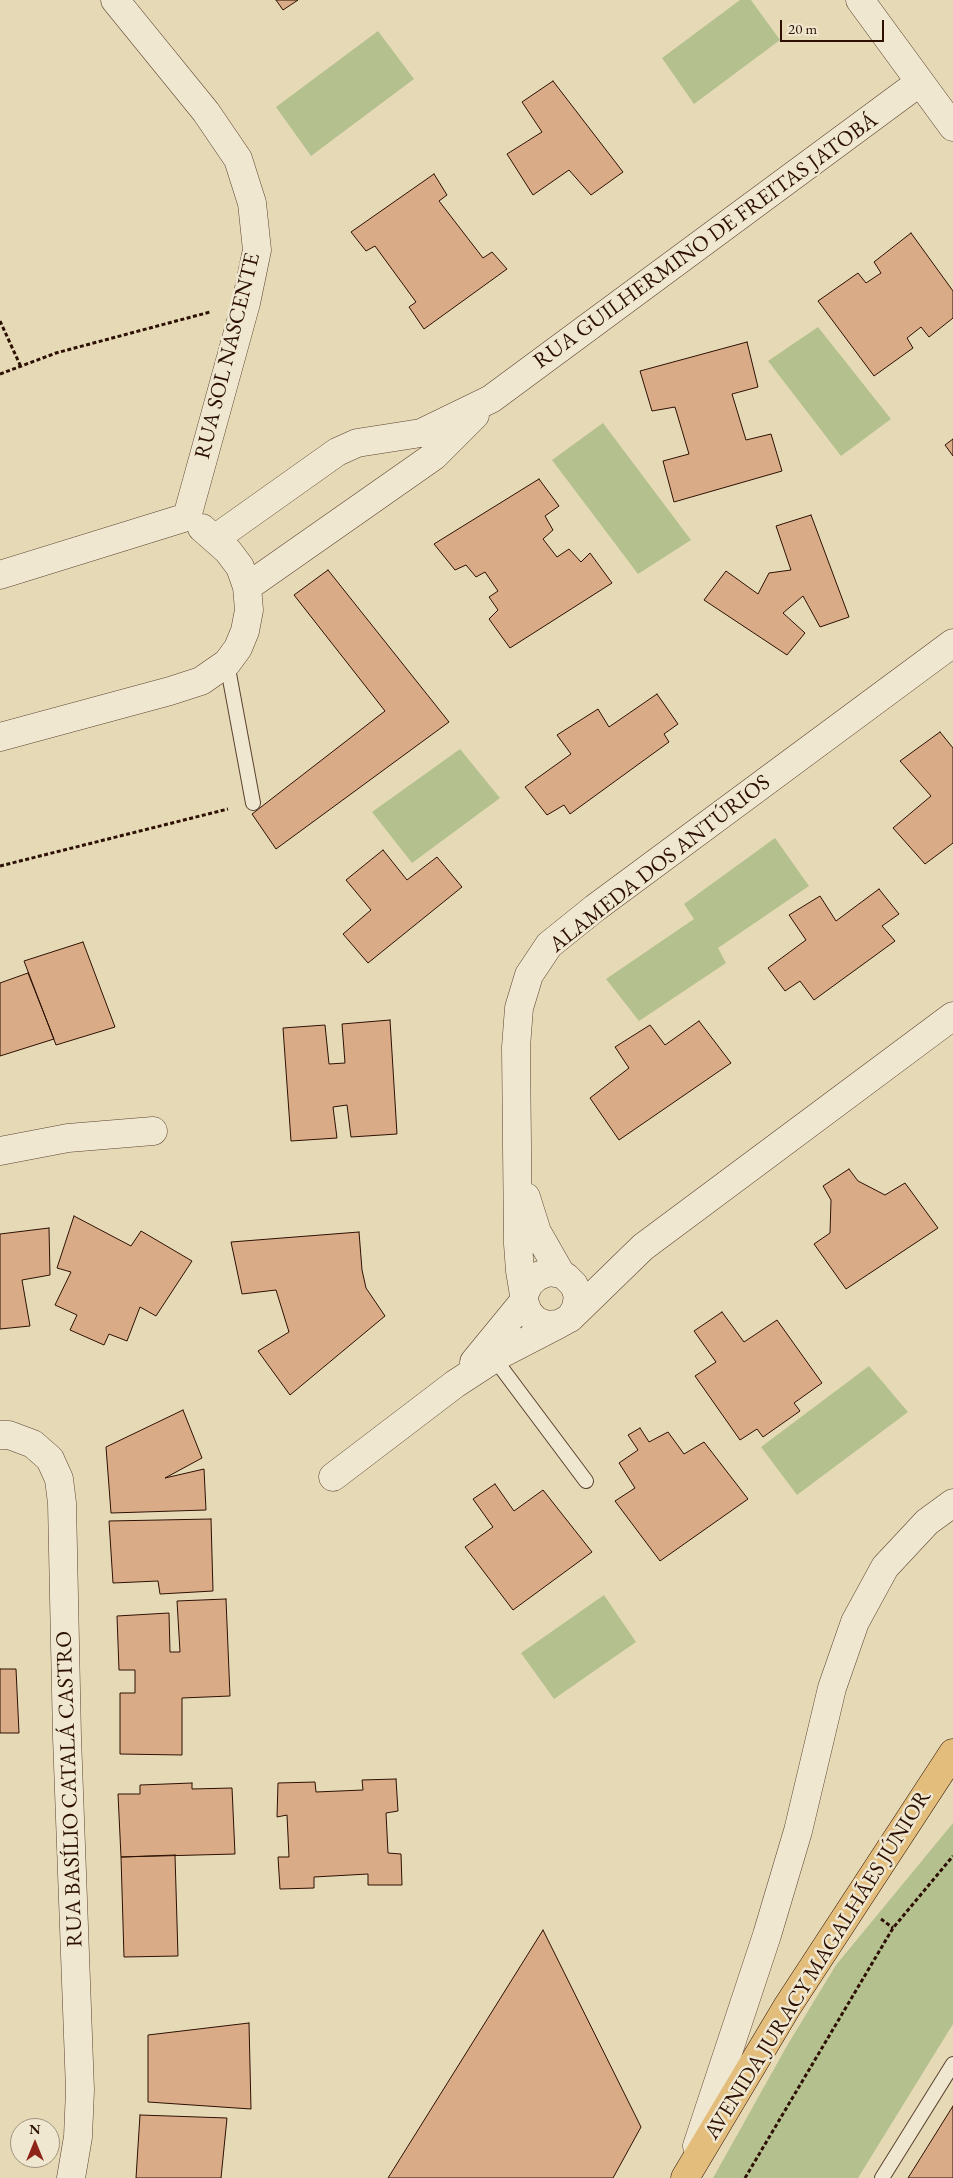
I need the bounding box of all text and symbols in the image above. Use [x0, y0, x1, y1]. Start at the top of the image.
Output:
scale bar [783, 10, 887, 42]
text: 20 m [788, 19, 817, 38]
street label: RUA GUILHERMINO DE FREITAS JATOBÁ [529, 107, 883, 375]
street label: RUA SOL NASCENTE [190, 250, 266, 462]
street label: ALAMEDA DOS ANTÚRIOS [544, 770, 776, 958]
street label: RUA BASÍLIO CATALÁ CASTRO [51, 1630, 89, 1948]
street label: AVENIDA JURACY MAGALHÃES JÚNIOR [699, 1785, 937, 2145]
north arrow [10, 2118, 60, 2168]
text: N [29, 2120, 41, 2138]

